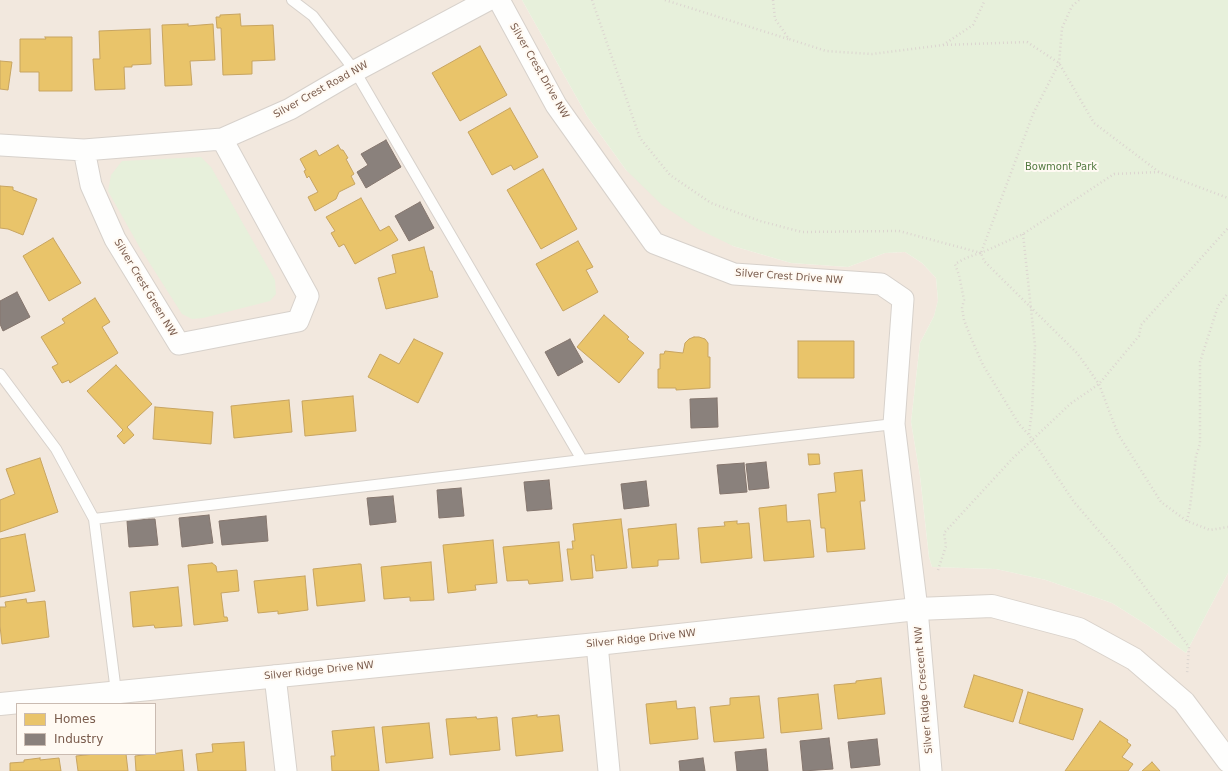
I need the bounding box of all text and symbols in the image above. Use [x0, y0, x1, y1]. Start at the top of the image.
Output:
street label: Silver Crest Drive NW [507, 21, 571, 121]
street label: Silver Crest Road NW [272, 59, 370, 121]
park label: Bowmont Park [1025, 161, 1097, 173]
street label: Silver Crest Green NW [111, 237, 179, 339]
street label: Silver Crest Drive NW [735, 267, 843, 287]
street label: Silver Ridge Crescent NW [912, 626, 936, 754]
street label: Silver Ridge Drive NW [586, 627, 696, 651]
street label: Silver Ridge Drive NW [264, 659, 374, 683]
legend [16, 703, 156, 755]
text: Homes [54, 712, 96, 726]
text: Industry [54, 732, 103, 746]

